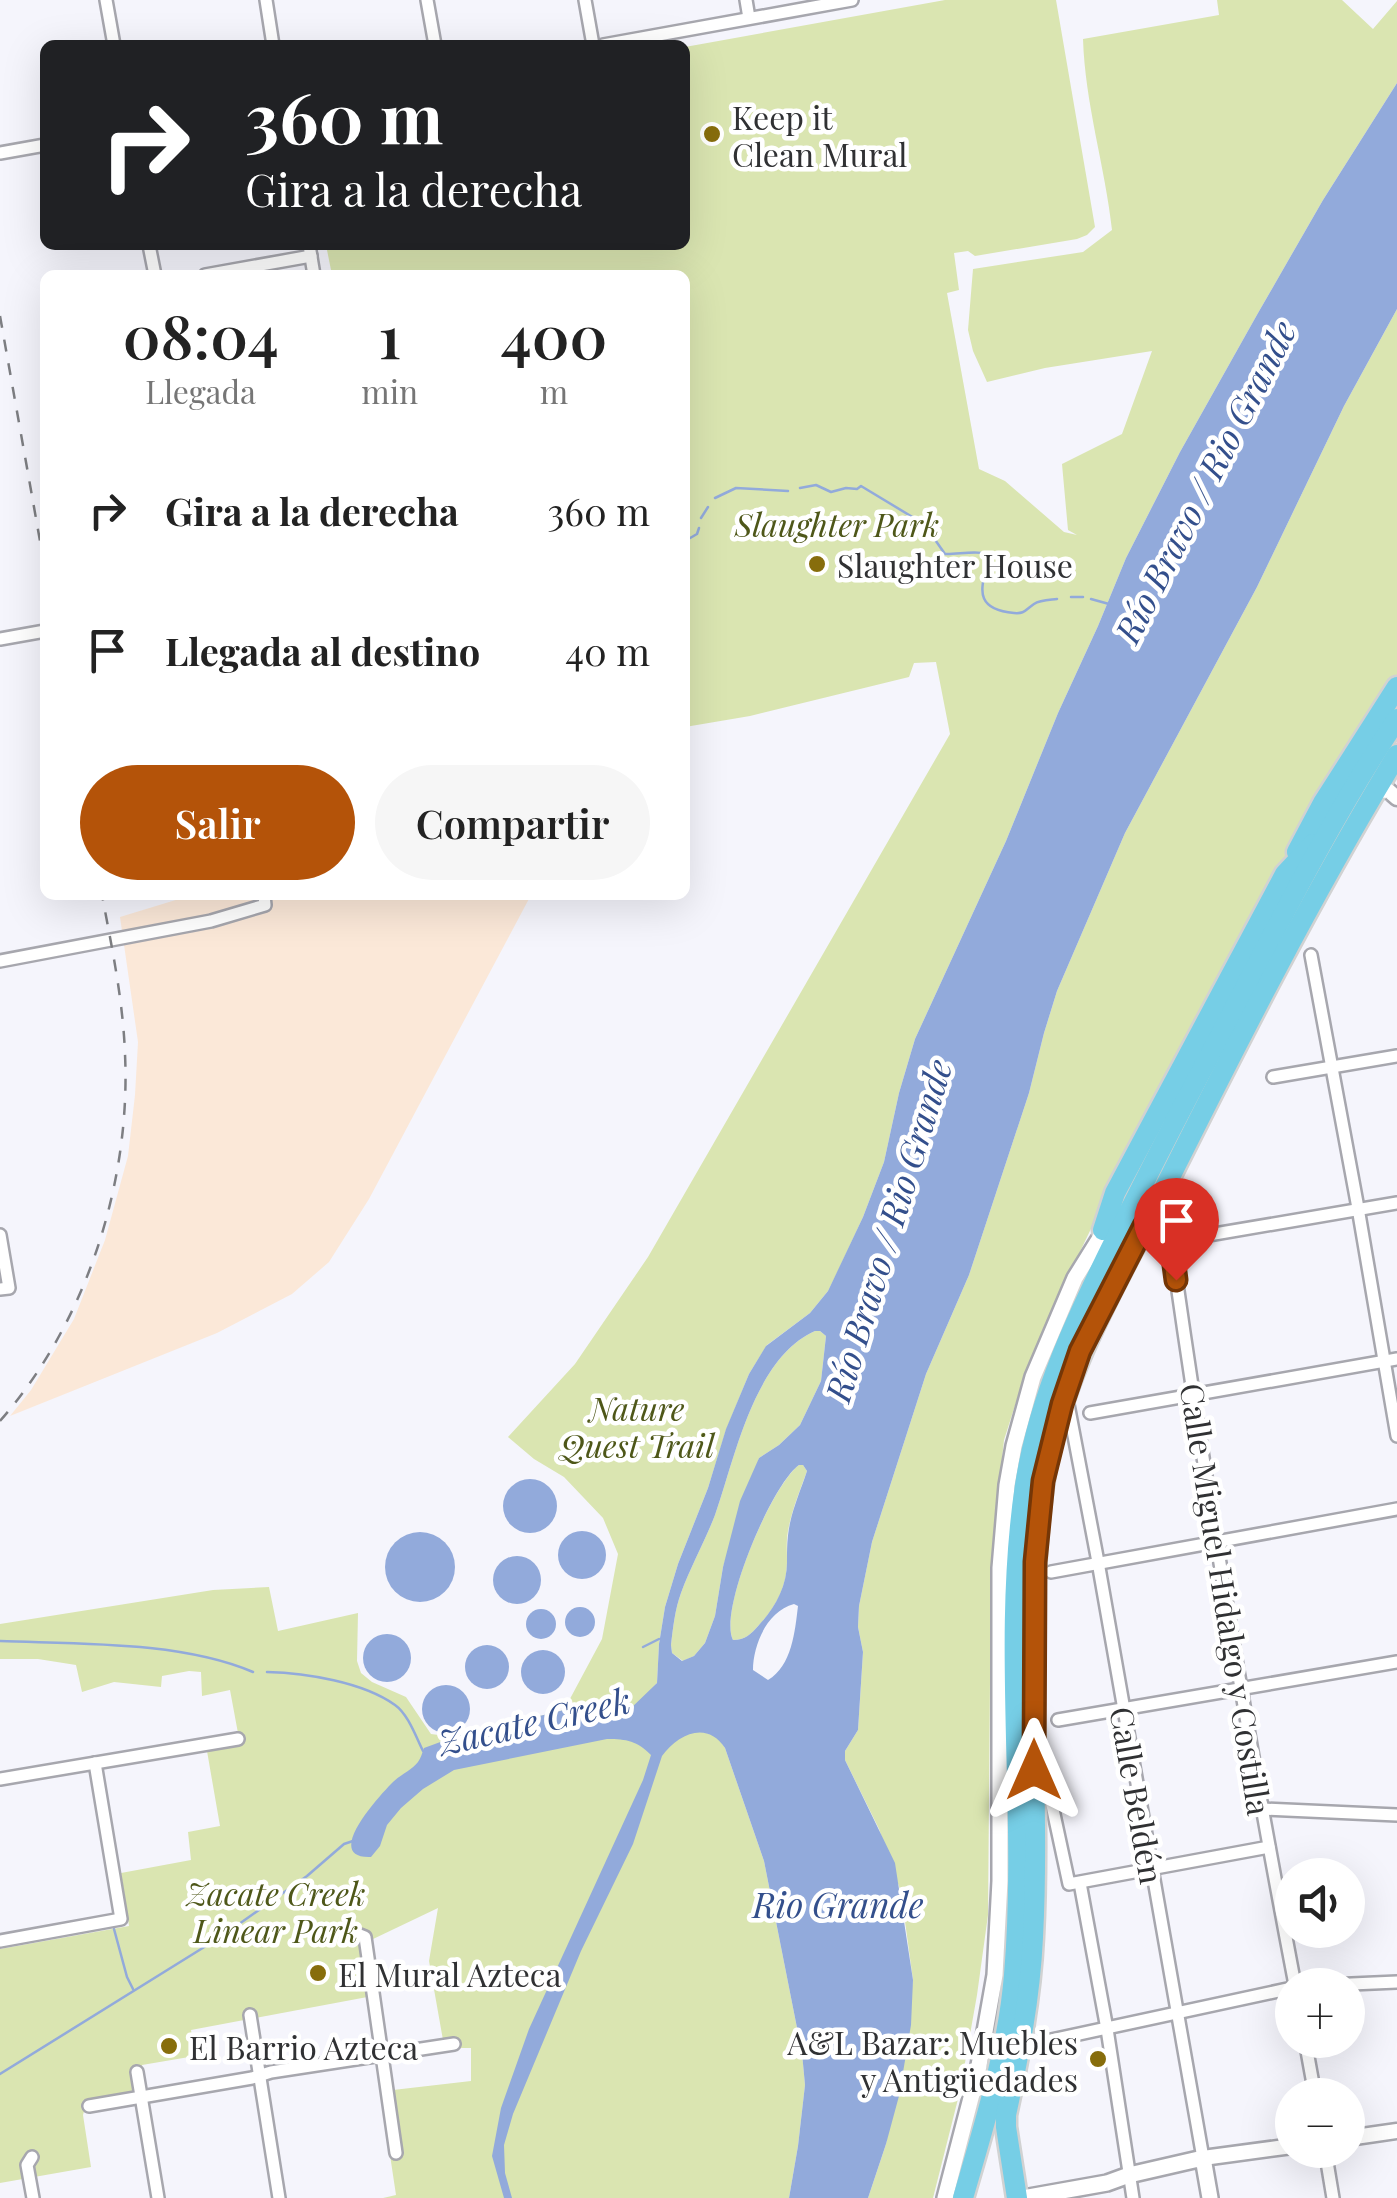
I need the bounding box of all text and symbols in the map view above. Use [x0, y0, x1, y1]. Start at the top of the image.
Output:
text: 360 m [245, 68, 443, 162]
icon: right [80, 80, 210, 210]
place label: Keep it Clean Mural [732, 95, 908, 175]
marker: Keep it Clean Mural [701, 123, 723, 145]
text: Gira a la derecha [245, 158, 582, 218]
text: 08:04 [123, 294, 279, 374]
text: 1 [378, 294, 401, 374]
text: 400 [501, 294, 607, 374]
water label: Río Bravo / Rio Grande [1101, 312, 1306, 652]
text: Llegada [145, 369, 256, 412]
text: min [361, 369, 418, 412]
text: m [540, 369, 568, 412]
icon: right [80, 483, 135, 538]
text: Gira a la derecha [165, 485, 459, 536]
text: 360 m [547, 485, 650, 536]
park label: Slaughter Park [734, 502, 939, 545]
place label: Slaughter House [837, 543, 1073, 586]
marker: Slaughter House [806, 553, 828, 575]
icon: arrive [80, 623, 135, 678]
text: Llegada al destino [165, 625, 480, 676]
text: 40 m [565, 625, 650, 676]
button: Salir [80, 765, 355, 880]
button: Compartir [375, 765, 650, 880]
water label: Río Bravo / Rio Grande [812, 1053, 961, 1409]
pin [1134, 1178, 1219, 1281]
icon: arrive [1149, 1193, 1204, 1248]
street label: Calle Miguel Hidalgo y Costilla [1172, 1380, 1282, 1818]
park label: Nature Quest Trail [558, 1386, 715, 1466]
water label: Zacate Creek [432, 1675, 635, 1765]
street label: Calle Beldén [1101, 1703, 1175, 1887]
position arrow [982, 1718, 1086, 1822]
map controls [1275, 1858, 1365, 2168]
button: sound [1275, 1858, 1365, 1948]
park label: Zacate Creek Linear Park [185, 1871, 365, 1951]
water label: Rio Grande [750, 1880, 924, 1927]
place label: El Mural Azteca [338, 1952, 561, 1995]
marker: El Mural Azteca [307, 1962, 329, 1984]
button: + [1275, 1968, 1365, 2058]
place label: A&L Bazar: Muebles y Antigüedades [786, 2020, 1078, 2100]
place label: El Barrio Azteca [189, 2025, 418, 2068]
marker: El Barrio Azteca [158, 2035, 180, 2057]
marker: A&L Bazar: Muebles y Antigüedades [1087, 2048, 1109, 2070]
button: − [1275, 2078, 1365, 2168]

